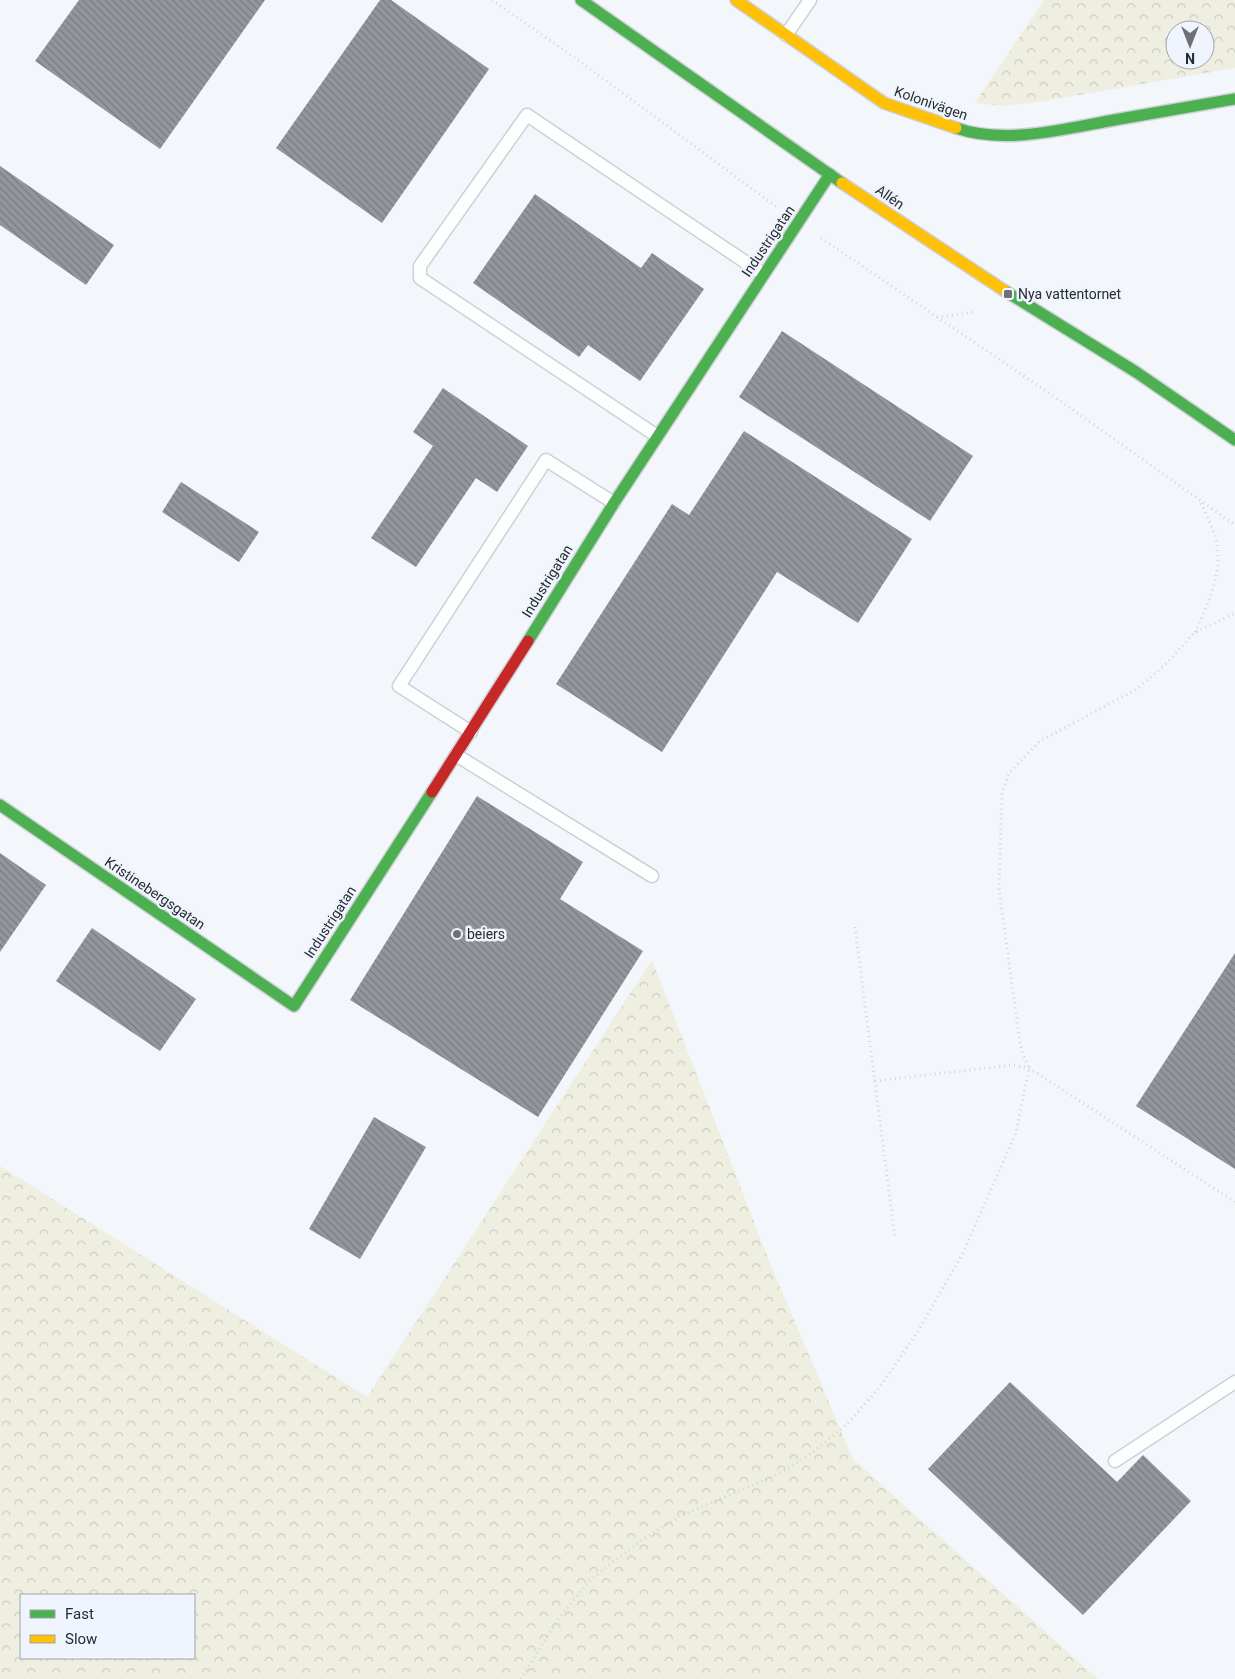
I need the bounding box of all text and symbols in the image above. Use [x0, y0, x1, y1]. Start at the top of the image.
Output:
north arrow [1165, 20, 1215, 70]
text: N [1185, 50, 1195, 66]
street label: Kolonivägen [892, 83, 970, 123]
street label: Allén [873, 182, 907, 212]
street label: Industrigatan [738, 202, 798, 280]
place label: Nya vattentornet [1018, 286, 1122, 302]
marker: Nya vattentornet [1002, 288, 1014, 300]
street label: Industrigatan [518, 542, 576, 620]
street label: Kristinebergsgatan [102, 853, 208, 933]
street label: Industrigatan [301, 883, 359, 961]
place label: beiers [467, 926, 505, 942]
marker: beiers [451, 928, 463, 940]
legend [20, 1594, 195, 1659]
text: Fast [65, 1605, 94, 1623]
text: Slow [65, 1630, 97, 1648]

